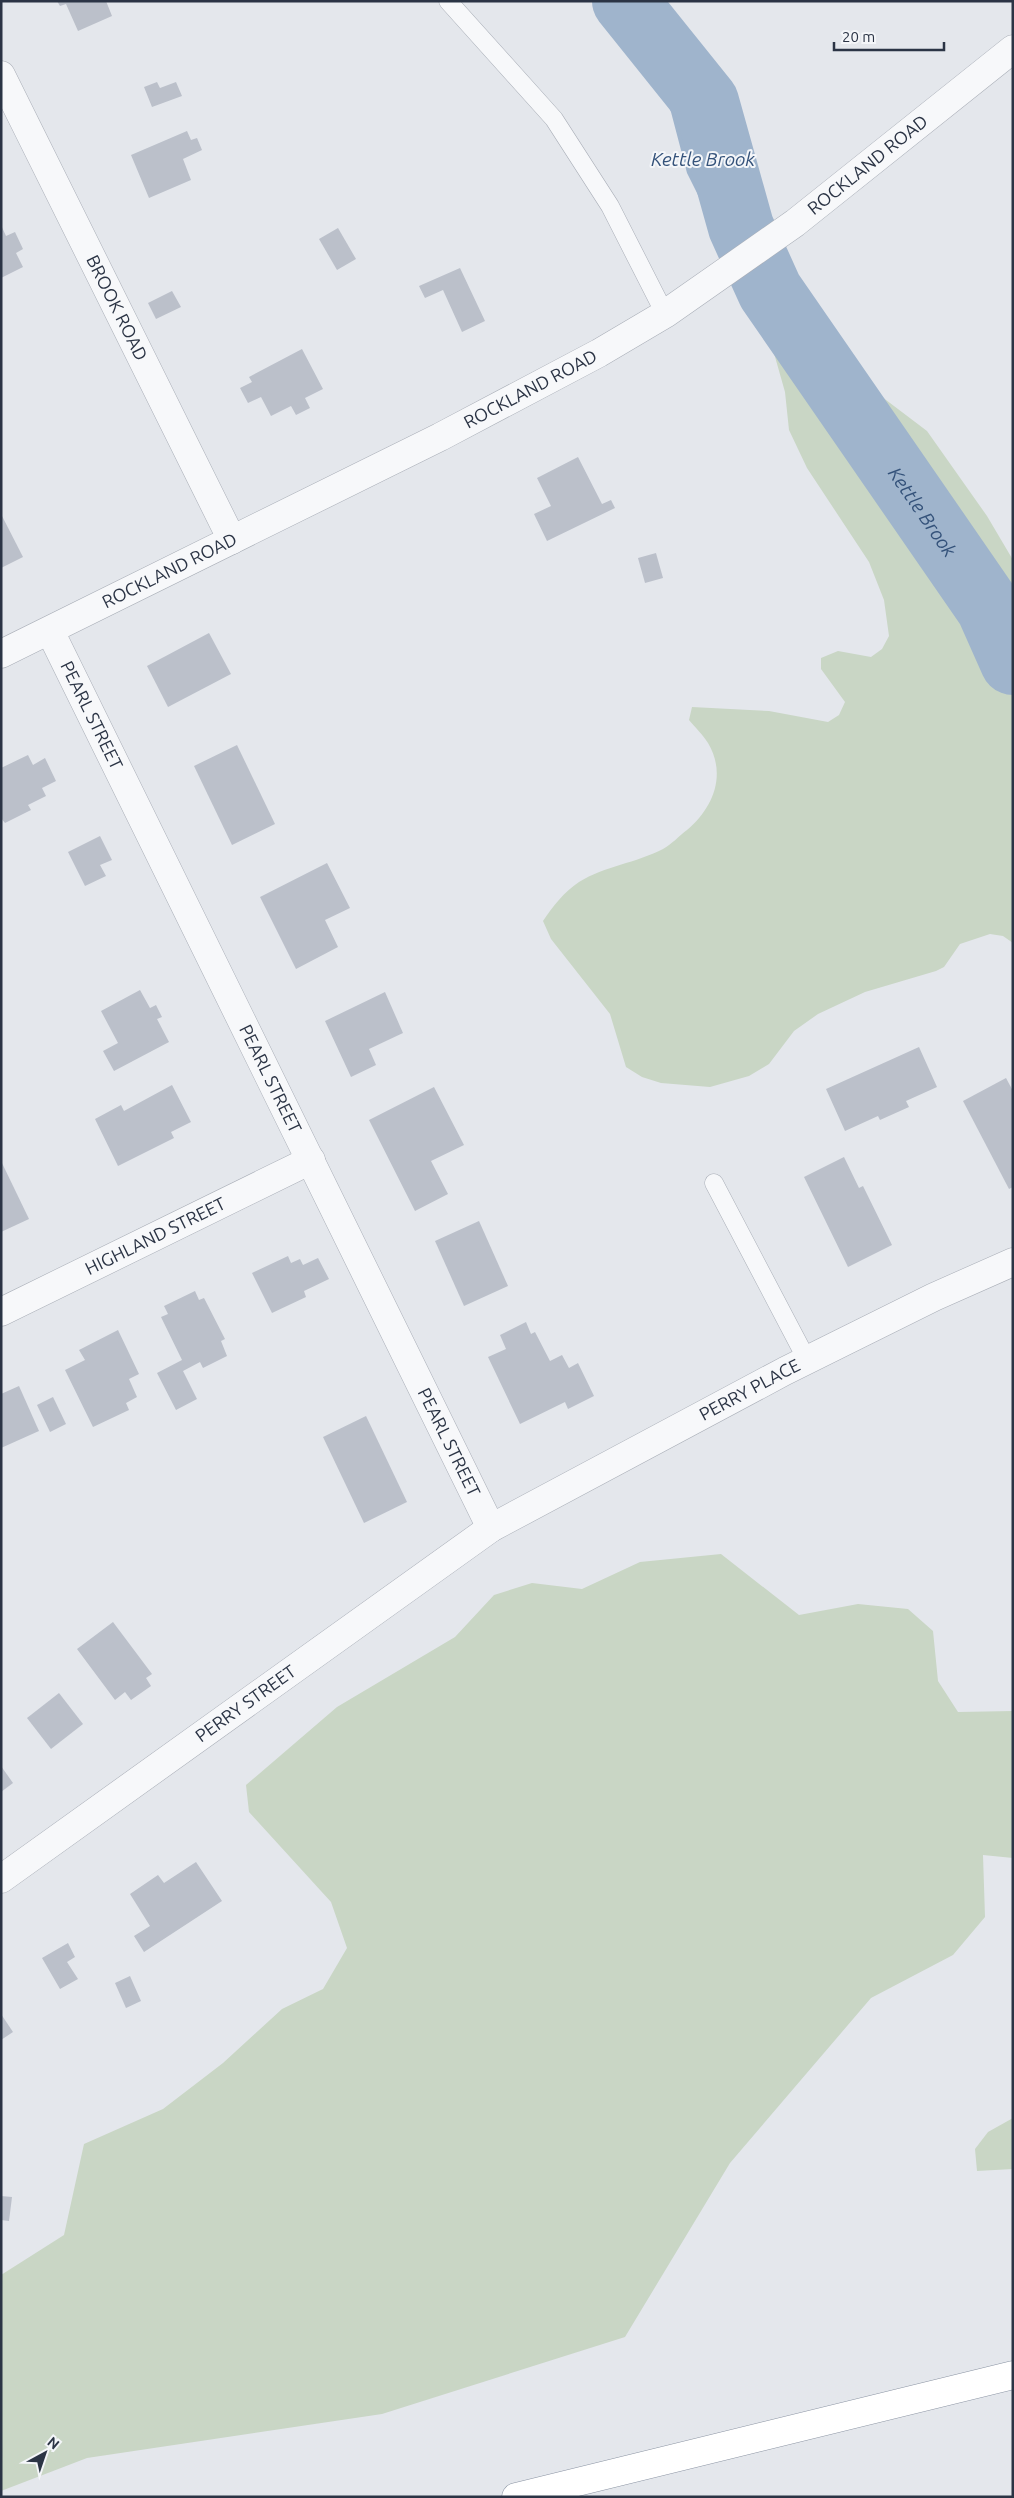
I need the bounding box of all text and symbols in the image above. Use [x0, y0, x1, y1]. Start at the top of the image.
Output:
scale bar [834, 20, 944, 52]
text: 20 m [842, 28, 875, 45]
street label: ROCKLAND ROAD [803, 110, 931, 218]
water label: Kettle Brook [651, 148, 755, 170]
street label: BROOK ROAD [83, 251, 152, 363]
street label: ROCKLAND ROAD [460, 345, 600, 432]
water label: Kettle Brook [884, 463, 961, 561]
street label: ROCKLAND ROAD [98, 528, 240, 611]
street label: PEARL STREET [57, 657, 127, 772]
street label: PEARL STREET [236, 1021, 306, 1136]
street label: HIGHLAND STREET [82, 1193, 228, 1278]
street label: PERRY PLACE [696, 1354, 803, 1424]
street label: PEARL STREET [415, 1384, 485, 1499]
street label: PERRY STREET [191, 1660, 299, 1746]
north arrow [20, 2428, 70, 2478]
text: N [44, 2434, 63, 2453]

